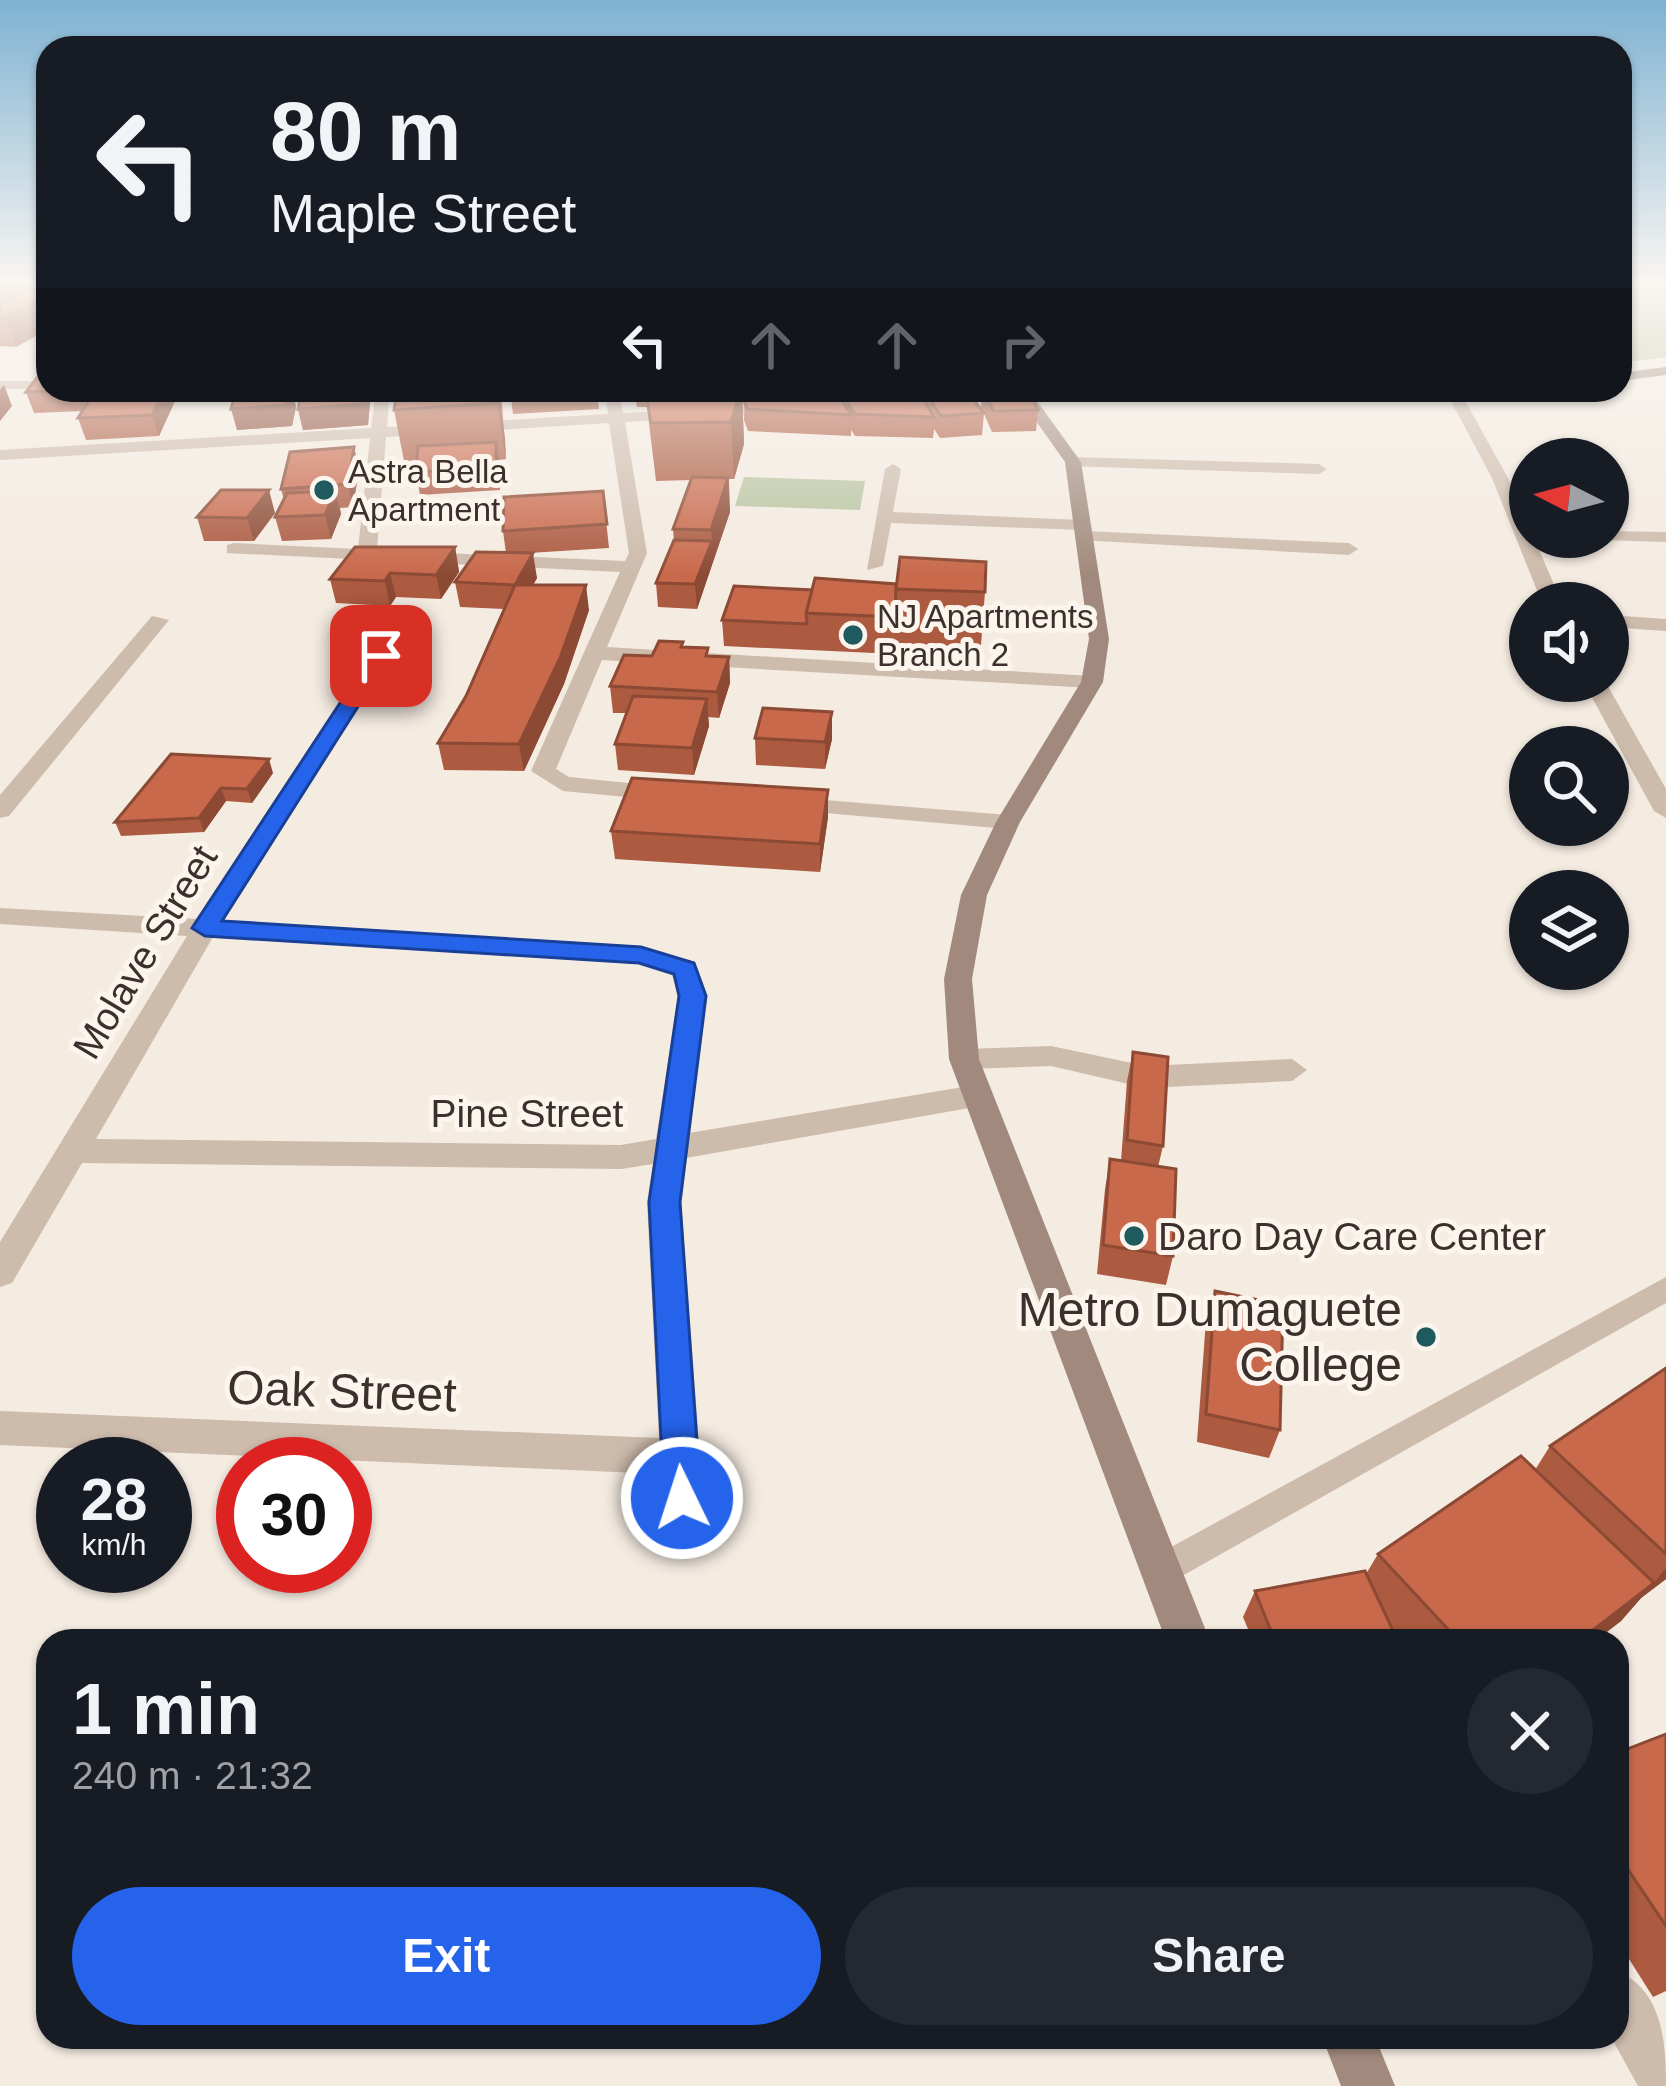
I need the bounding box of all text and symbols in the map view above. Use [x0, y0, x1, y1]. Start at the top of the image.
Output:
icon: left [72, 84, 228, 240]
text: 80 m [270, 84, 461, 178]
text: Maple Street [270, 183, 576, 243]
icon: left [612, 312, 678, 378]
icon: ahead [738, 312, 804, 378]
icon: ahead [864, 312, 930, 378]
icon: right [990, 312, 1056, 378]
north arrow [1509, 438, 1629, 558]
map controls [1509, 438, 1629, 990]
place label: Astra Bella Apartment [348, 453, 508, 528]
marker: Astra Bella Apartment [311, 477, 337, 503]
button: sound [1509, 582, 1629, 702]
place label: NJ Apartments Branch 2 [877, 598, 1093, 673]
pin [330, 605, 432, 707]
marker: NJ Apartments Branch 2 [840, 622, 866, 648]
icon: arrive [348, 623, 414, 689]
button: search [1509, 726, 1629, 846]
street label: Molave Street [65, 838, 225, 1066]
button: layers [1509, 870, 1629, 990]
street label: Pine Street [431, 1092, 624, 1135]
place label: Daro Day Care Center [1158, 1215, 1546, 1258]
marker: Daro Day Care Center [1121, 1223, 1147, 1249]
place label: Metro Dumaguete College [1018, 1283, 1402, 1391]
marker: Metro Dumaguete College [1413, 1324, 1439, 1350]
street label: Oak Street [226, 1361, 458, 1421]
position arrow [619, 1435, 745, 1561]
speed limit sign: 30 [216, 1437, 372, 1593]
text: 28 [81, 1466, 147, 1533]
text: km/h [81, 1528, 147, 1561]
button: close [1467, 1668, 1593, 1794]
text: 1 min [72, 1669, 260, 1749]
text: 240 m · 21:32 [72, 1754, 313, 1797]
button: Exit [72, 1887, 821, 2025]
button: Share [845, 1887, 1593, 2025]

